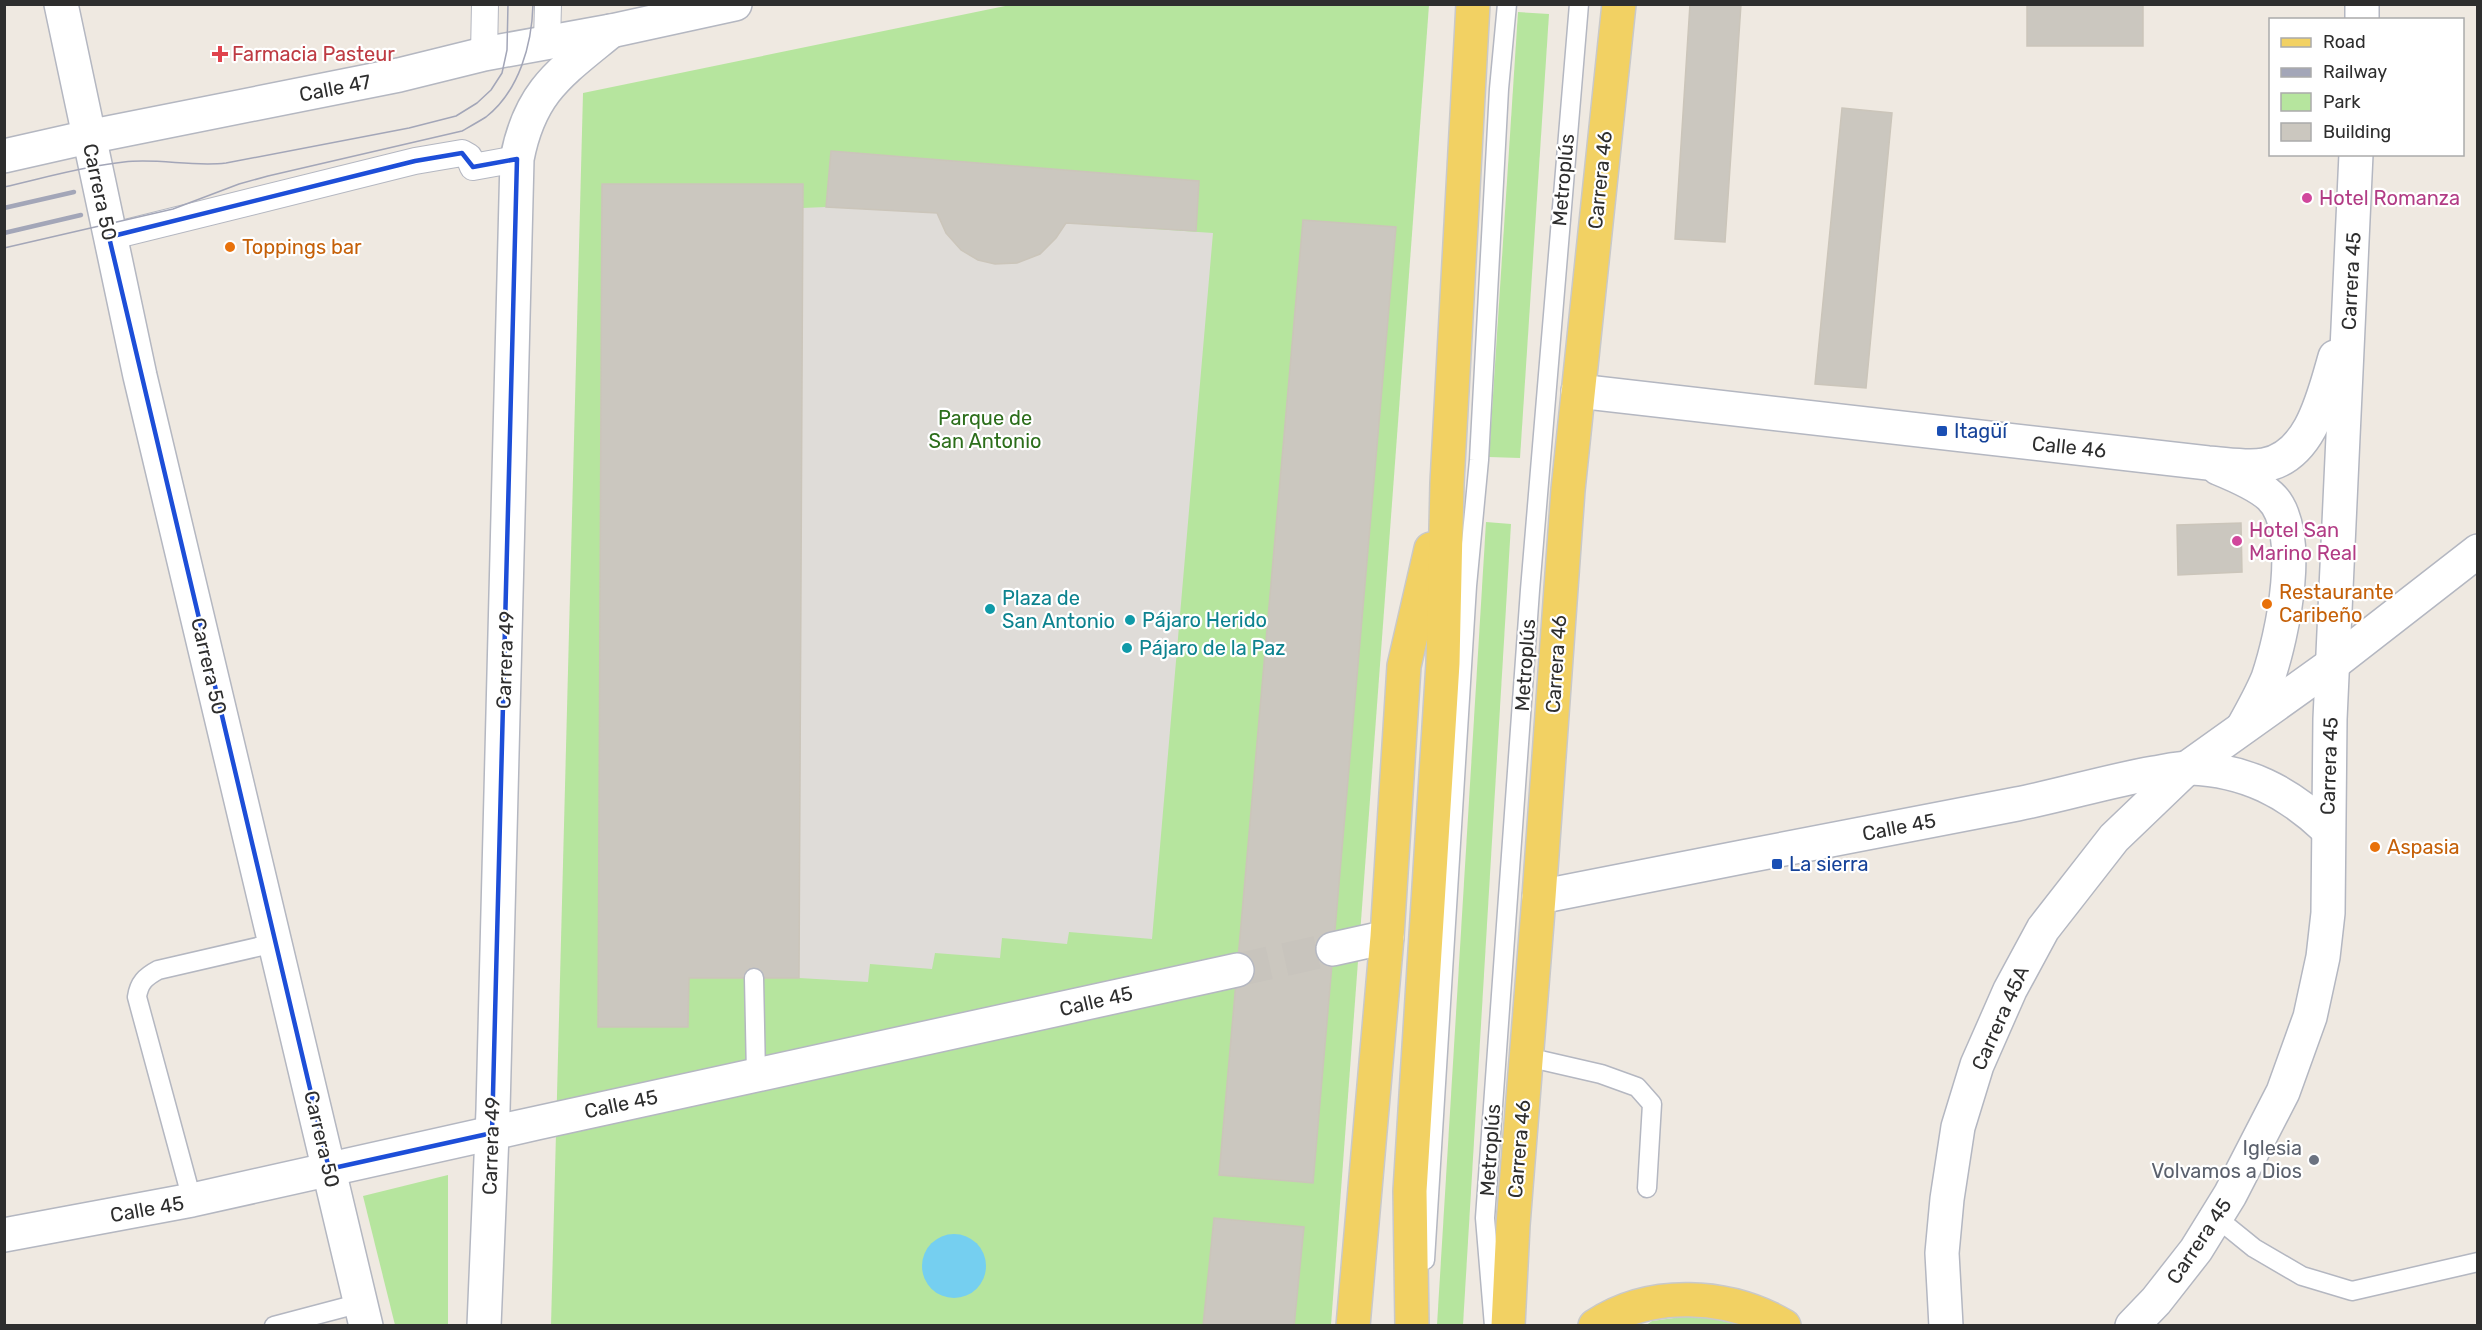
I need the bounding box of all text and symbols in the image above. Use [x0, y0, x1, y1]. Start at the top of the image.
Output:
legend [2269, 18, 2464, 156]
text: Road [2323, 31, 2366, 53]
place label: Farmacia Pasteur [232, 42, 395, 66]
marker: Farmacia Pasteur [213, 47, 227, 61]
text: Railway [2323, 61, 2387, 83]
street label: Calle 47 [297, 69, 373, 107]
text: Park [2323, 91, 2361, 113]
text: Building [2323, 121, 2391, 143]
street label: Carrera 46 [1583, 130, 1617, 230]
street label: Metroplús [1547, 133, 1579, 227]
street label: Carrera 50 [78, 141, 122, 243]
place label: Hotel Romanza [2319, 186, 2460, 210]
marker: Hotel Romanza [2300, 191, 2314, 205]
street label: Carrera 45 [2336, 231, 2366, 331]
place label: Toppings bar [242, 235, 362, 259]
marker: Toppings bar [223, 240, 237, 254]
park label: Parque de San Antonio [928, 406, 1042, 453]
place label: Itagüí [1954, 419, 2008, 443]
marker: Itagüí [1935, 424, 1949, 438]
street label: Calle 46 [2031, 431, 2107, 463]
place label: Hotel San Marino Real [2249, 518, 2357, 565]
marker: Hotel San Marino Real [2230, 534, 2244, 548]
place label: Restaurante Caribeño [2279, 580, 2394, 627]
place label: Plaza de San Antonio [1002, 586, 1115, 633]
marker: Restaurante Caribeño [2260, 597, 2274, 611]
marker: Plaza de San Antonio [983, 602, 997, 616]
place label: Pájaro Herido [1142, 608, 1267, 632]
street label: Carrera 49 [491, 611, 519, 709]
marker: Pájaro Herido [1123, 613, 1137, 627]
street label: Carrera 46 [1541, 614, 1571, 714]
street label: Carrera 50 [186, 615, 232, 717]
street label: Metroplús [1510, 618, 1540, 712]
place label: Pájaro de la Paz [1139, 636, 1285, 660]
marker: Pájaro de la Paz [1120, 641, 1134, 655]
street label: Carrera 45 [2315, 716, 2343, 816]
street label: Calle 45 [1860, 808, 1938, 846]
place label: Aspasia [2387, 835, 2460, 859]
marker: Aspasia [2368, 840, 2382, 854]
place label: La sierra [1789, 852, 1869, 876]
marker: La sierra [1770, 857, 1784, 871]
street label: Carrera 45A [1966, 962, 2034, 1074]
street label: Calle 45 [1057, 981, 1135, 1021]
street label: Calle 45 [582, 1085, 660, 1123]
street label: Carrera 50 [299, 1088, 345, 1190]
street label: Carrera 49 [477, 1097, 505, 1195]
street label: Carrera 46 [1503, 1099, 1535, 1199]
street label: Metroplús [1475, 1103, 1505, 1197]
place label: Iglesia Volvamos a Dios [2151, 1136, 2302, 1183]
marker: Iglesia Volvamos a Dios [2307, 1153, 2321, 1167]
street label: Calle 45 [108, 1191, 186, 1227]
street label: Carrera 45 [2162, 1194, 2236, 1288]

